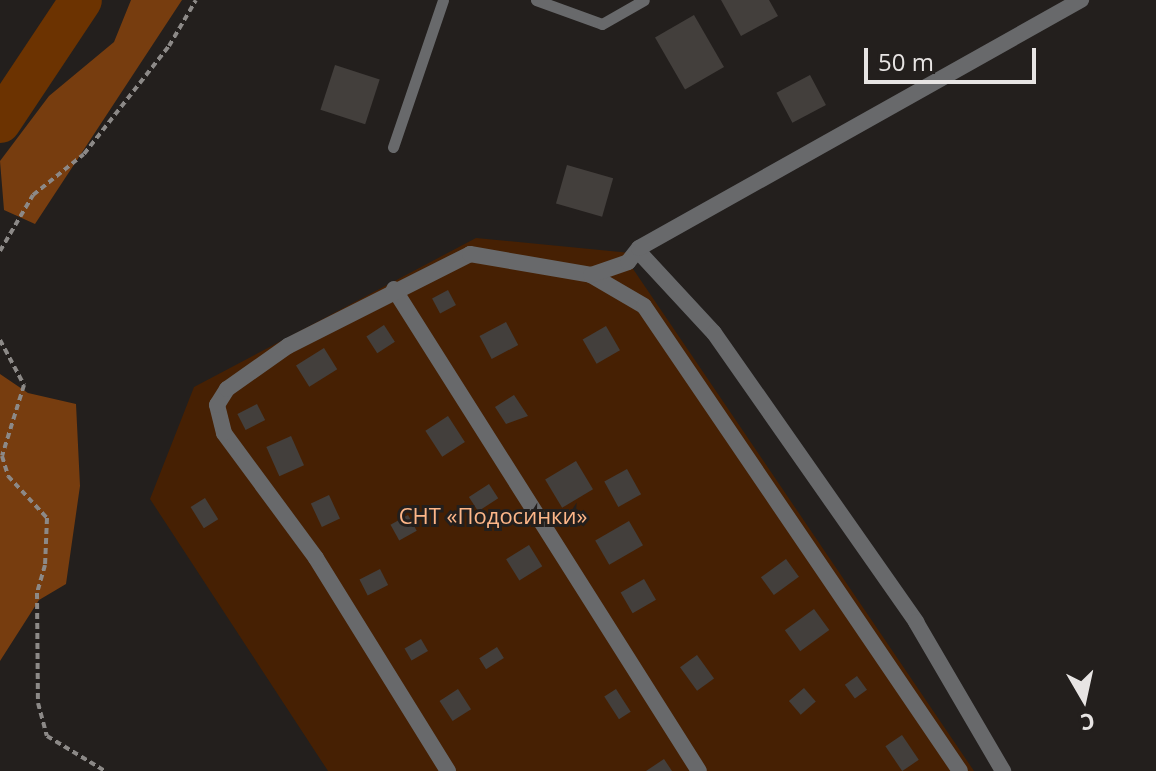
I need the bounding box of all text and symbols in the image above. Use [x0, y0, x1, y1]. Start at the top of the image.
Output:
scale bar [868, 32, 1040, 82]
text: 50 m [878, 45, 934, 78]
park label: СНТ «Подосинки» [399, 503, 587, 529]
north arrow [1044, 659, 1124, 739]
text: С [1078, 707, 1097, 739]

